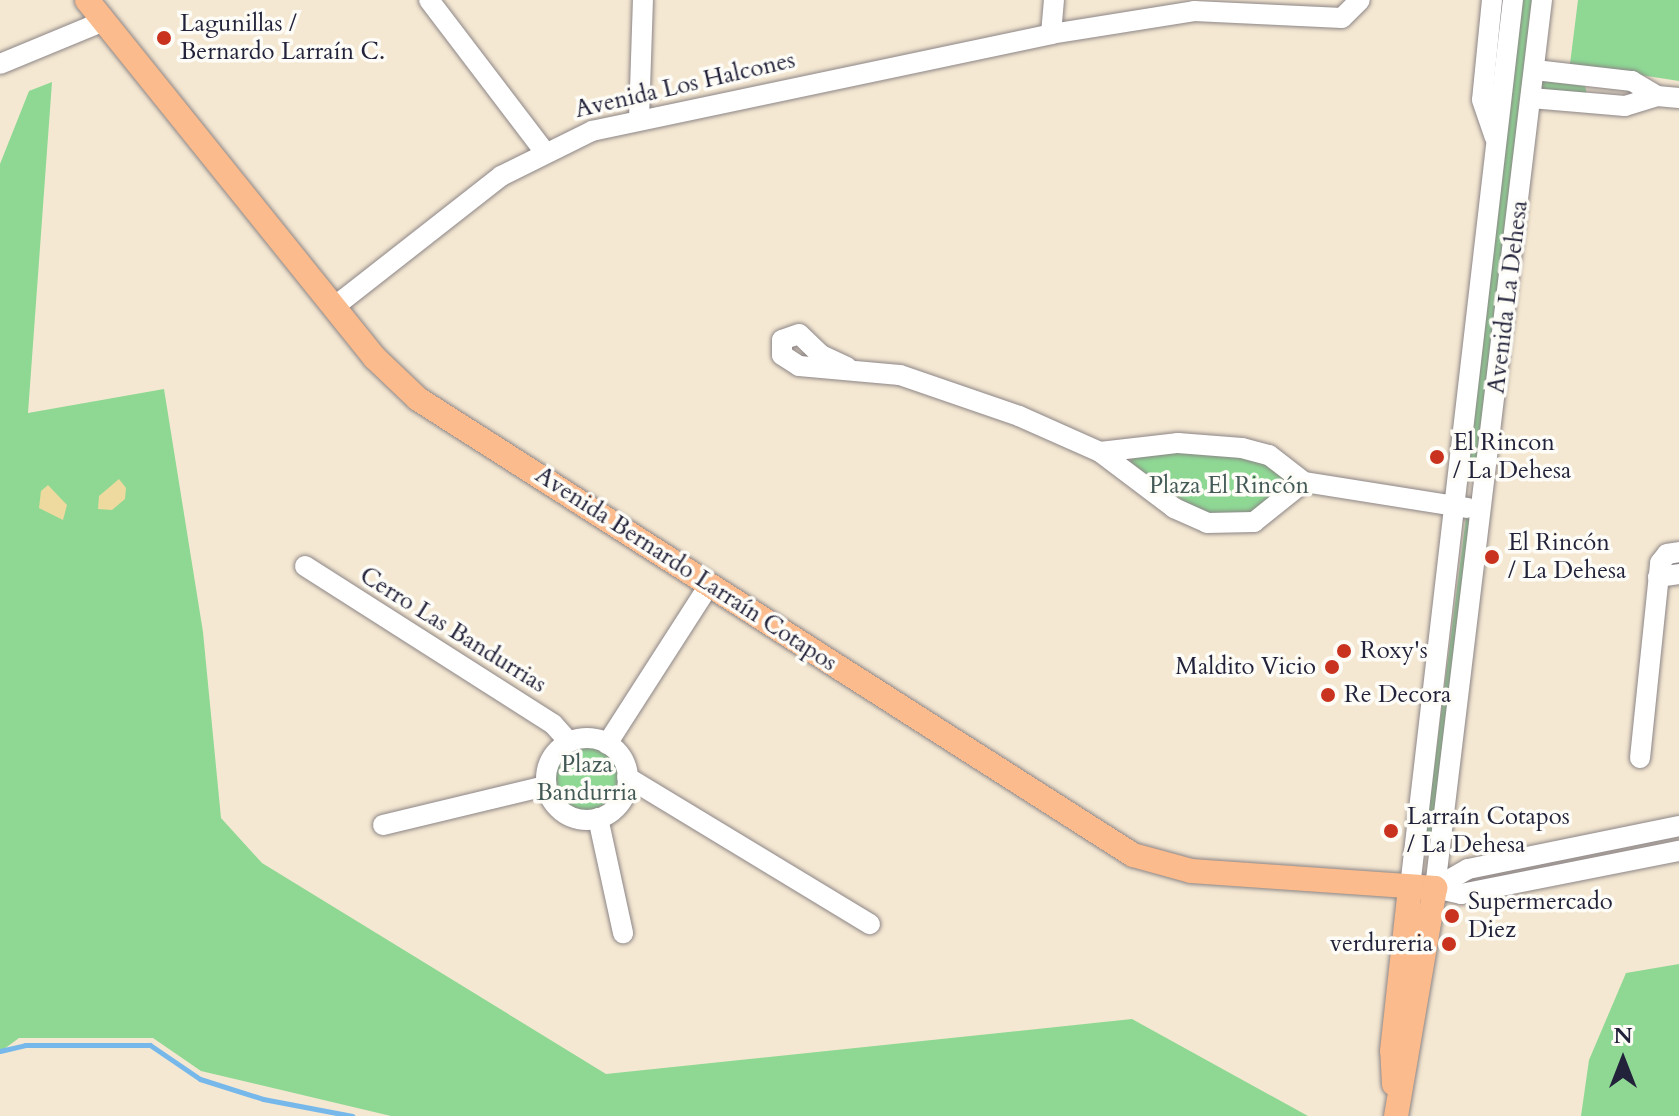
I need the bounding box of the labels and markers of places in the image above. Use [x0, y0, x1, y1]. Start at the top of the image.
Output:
place label: Lagunillas / Bernardo Larraín C. [180, 10, 385, 66]
marker: Lagunillas / Bernardo Larraín C. [155, 29, 173, 47]
place label: El Rincon / La Dehesa [1453, 429, 1571, 485]
marker: El Rincon / La Dehesa [1428, 448, 1446, 466]
place label: El Rincón / La Dehesa [1508, 529, 1626, 585]
marker: El Rincón / La Dehesa [1483, 548, 1501, 566]
place label: Roxy's [1360, 637, 1428, 665]
marker: Roxy's [1335, 642, 1353, 660]
place label: Maldito Vicio [1175, 653, 1316, 681]
marker: Maldito Vicio [1323, 658, 1341, 676]
place label: Re Decora [1344, 681, 1451, 709]
marker: Re Decora [1319, 686, 1337, 704]
place label: Larraín Cotapos / La Dehesa [1407, 803, 1570, 859]
marker: Larraín Cotapos / La Dehesa [1382, 822, 1400, 840]
place label: Supermercado Diez [1468, 888, 1613, 944]
marker: Supermercado Diez [1443, 907, 1461, 925]
place label: verdureria [1330, 930, 1433, 958]
marker: verdureria [1440, 935, 1458, 953]

